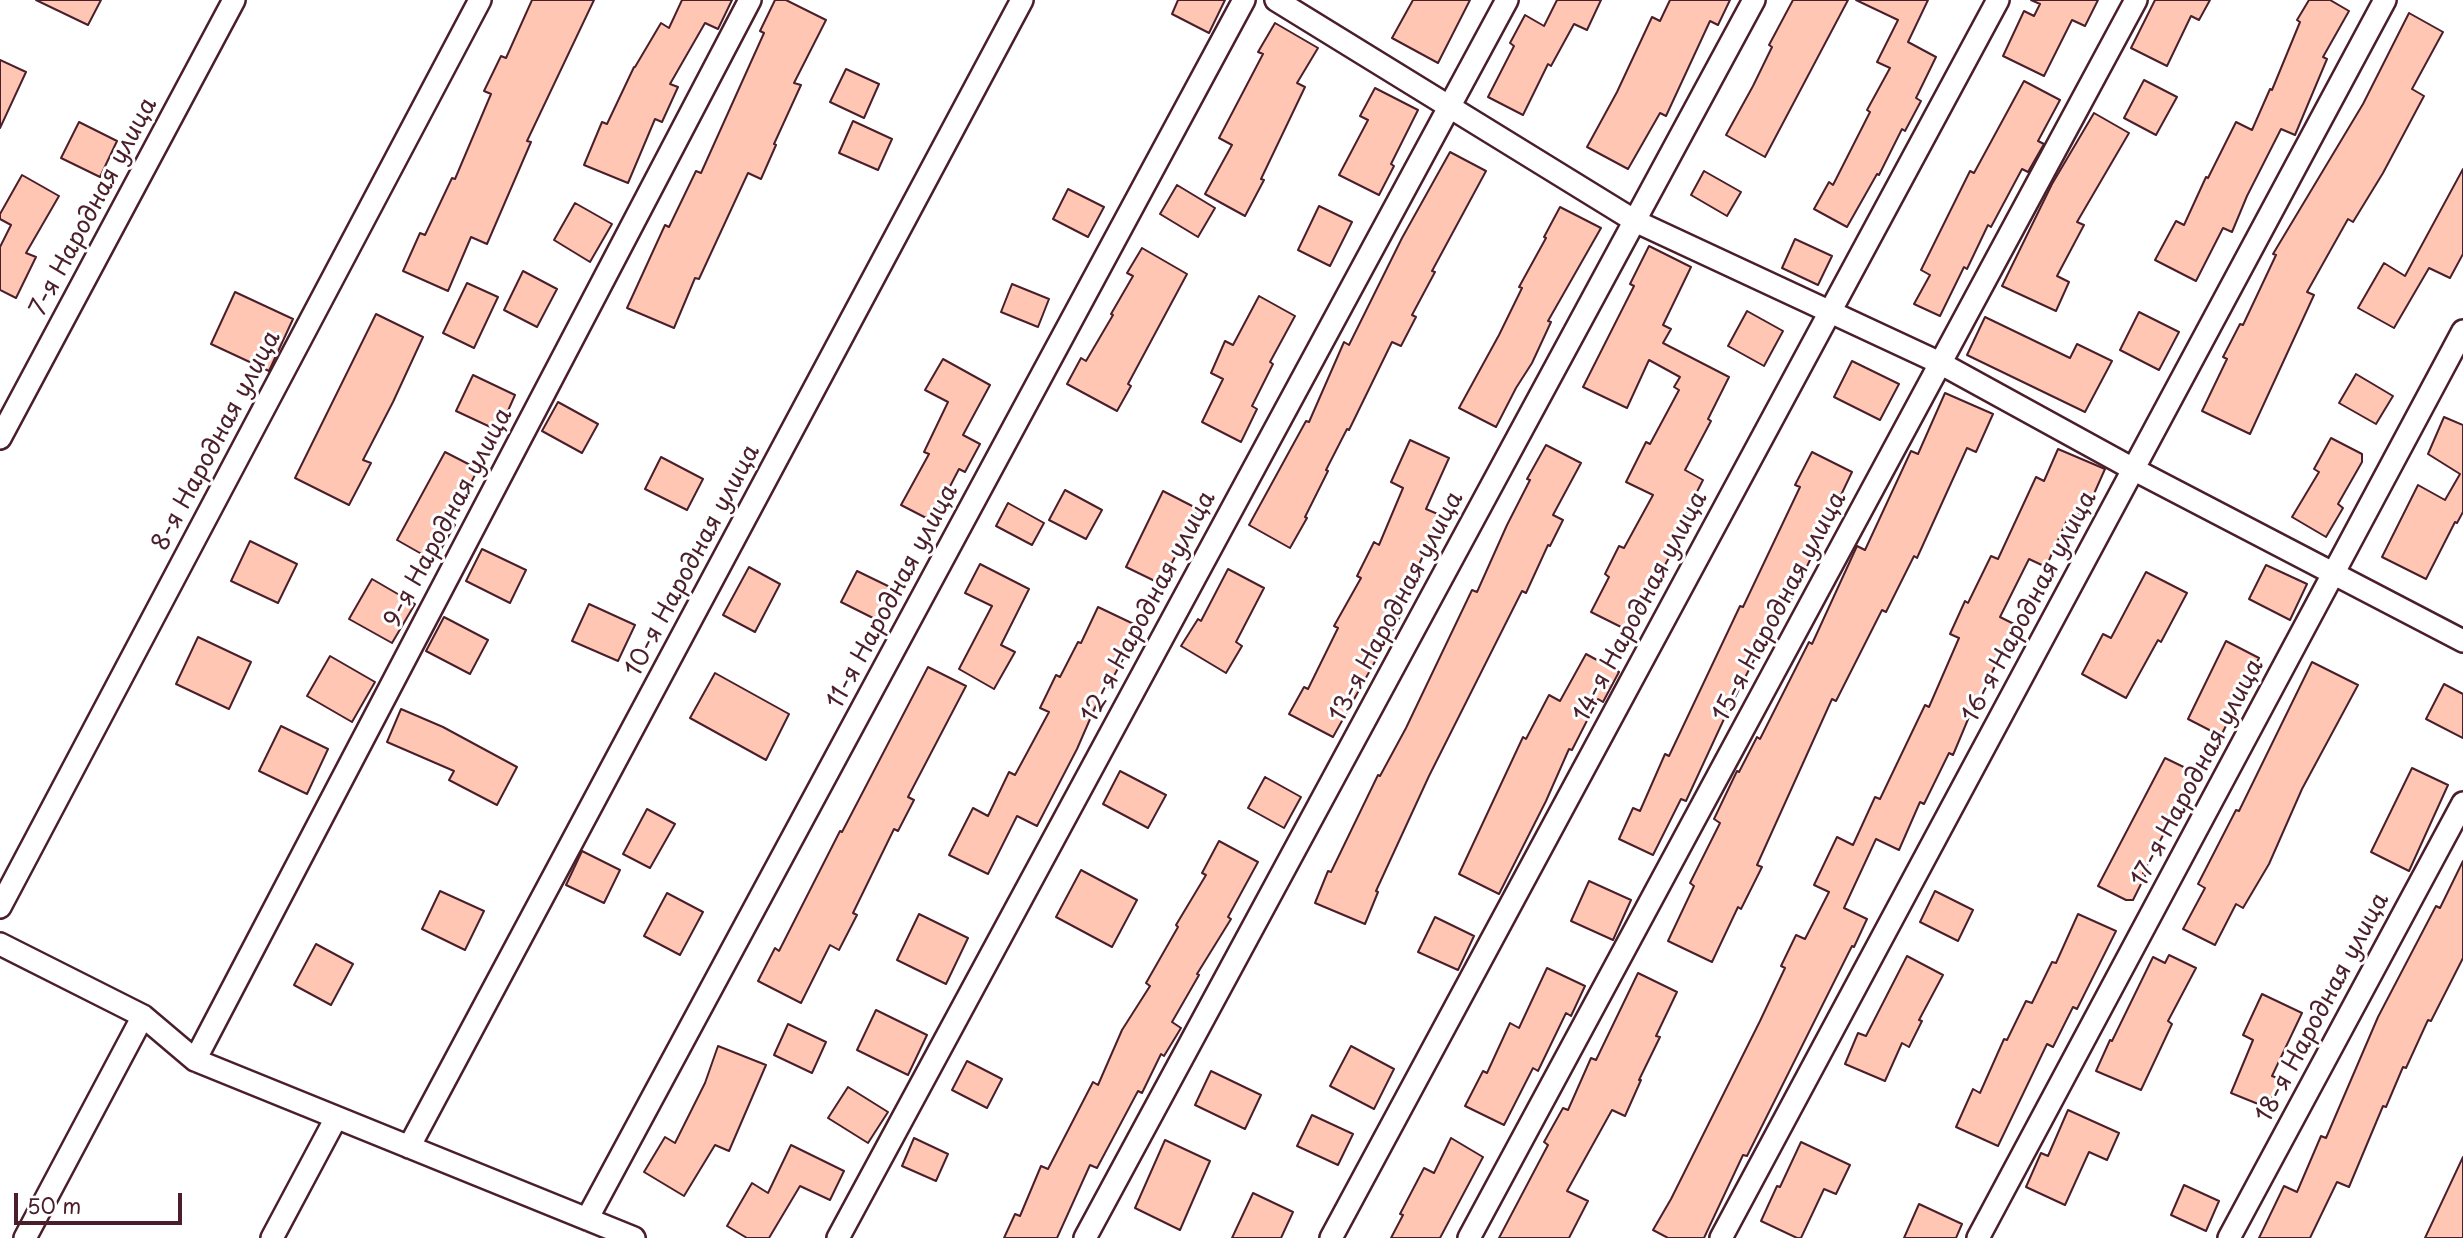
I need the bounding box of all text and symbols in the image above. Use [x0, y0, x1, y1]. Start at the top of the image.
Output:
street label: 7-я Народная улица [24, 93, 164, 321]
street label: 8-я Народная улица [147, 326, 287, 556]
street label: 9-я Народная улица [379, 403, 519, 633]
street label: 10-я Народная улица [620, 440, 766, 682]
street label: 11-я Народная улица [822, 480, 964, 714]
street label: 12-я Народная улица [1076, 486, 1222, 728]
street label: 16-я Народная улица [1957, 486, 2103, 728]
street label: 13-я Народная улица [1324, 487, 1470, 727]
street label: 14-я Народная улица [1568, 487, 1714, 727]
street label: 15-я Народная улица [1707, 487, 1853, 727]
street label: 17-я Народная улица [2126, 654, 2270, 892]
street label: 18-я Народная улица [2250, 888, 2396, 1128]
scale bar [18, 1178, 186, 1222]
text: 50 m [27, 1189, 81, 1221]

